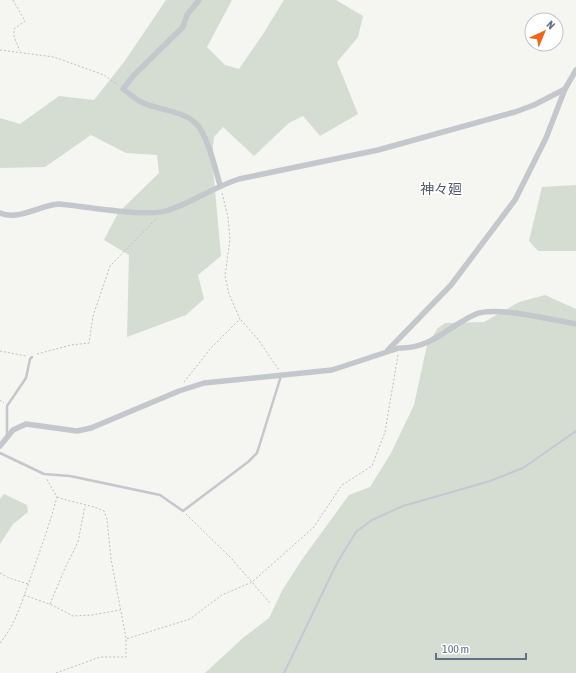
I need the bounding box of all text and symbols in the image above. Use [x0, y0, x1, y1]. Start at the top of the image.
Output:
north arrow [524, 12, 564, 52]
text: N [544, 18, 557, 31]
district label: 神々廻 [420, 181, 462, 197]
scale bar [436, 635, 526, 661]
text: 100 m [442, 642, 469, 656]

